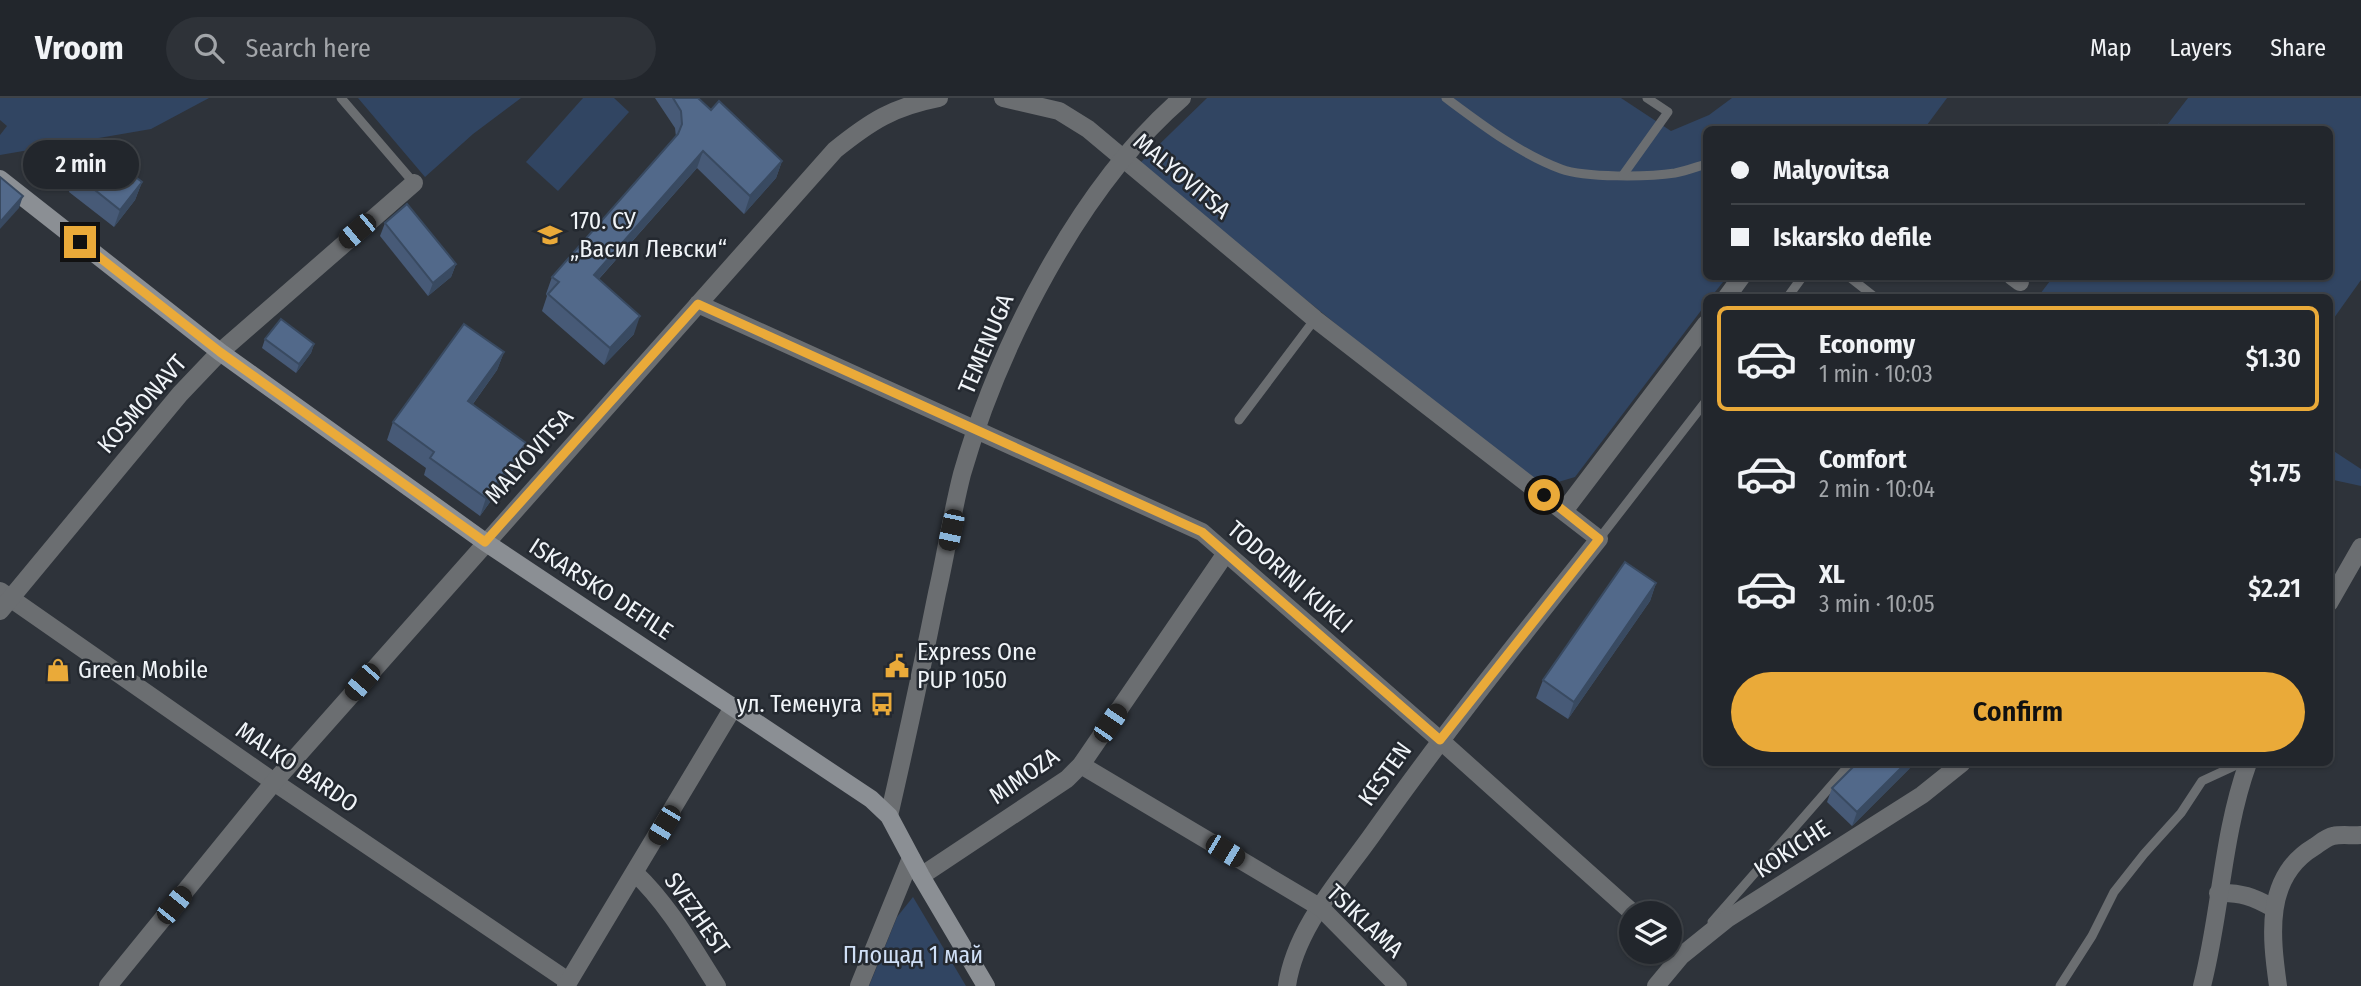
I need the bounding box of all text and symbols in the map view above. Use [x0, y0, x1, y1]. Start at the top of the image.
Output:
search box [166, 17, 656, 80]
text: Vroom [35, 28, 124, 68]
icon: search [190, 29, 228, 67]
text: Search here [246, 33, 371, 64]
text: Map [2090, 34, 2132, 62]
text: Layers [2170, 34, 2232, 62]
text: Share [2270, 34, 2326, 62]
street label: MALYOVITSA [1128, 127, 1236, 225]
callout: 2 min [22, 141, 138, 190]
text: 2 min [55, 150, 107, 178]
text: Malyovitsa [1773, 155, 1889, 186]
place label: 170. СУ „Васил Левски“ [570, 207, 727, 263]
car [335, 209, 380, 253]
school or university icon: 170. СУ „Васил Левски“ [536, 221, 564, 249]
text: Iskarsko defile [1773, 222, 1932, 253]
route end [64, 226, 96, 258]
street label: TEMENUGA [952, 290, 1020, 398]
icon: car [1735, 327, 1798, 390]
text: Economy [1819, 329, 1915, 360]
text: $1.30 [2246, 343, 2301, 374]
street label: KOSMONAVT [92, 349, 192, 459]
text: 1 min · 10:03 [1819, 360, 1933, 388]
street label: MALYOVITSA [479, 403, 579, 509]
icon: car [1735, 442, 1798, 505]
text: Comfort [1819, 444, 1907, 475]
text: $1.75 [2249, 458, 2301, 489]
text: 2 min · 10:04 [1819, 475, 1935, 503]
route start [1528, 479, 1560, 511]
car [937, 507, 966, 553]
street label: TODORINI KUKLI [1222, 515, 1358, 639]
street label: ISKARSKO DEFILE [524, 532, 678, 646]
icon: car [1735, 557, 1798, 620]
text: XL [1819, 559, 1845, 590]
text: $2.21 [2248, 573, 2301, 604]
text: 3 min · 10:05 [1819, 590, 1934, 618]
place label: Express One PUP 1050 [917, 638, 1037, 694]
public building icon: Express One PUP 1050 [883, 652, 911, 680]
shop icon: Green Mobile [44, 656, 72, 684]
place label: Green Mobile [78, 656, 208, 684]
car [341, 659, 384, 705]
button: Confirm [1731, 672, 2305, 752]
place label: ул. Теменуга [737, 690, 862, 718]
bus stop icon: ул. Теменуга [868, 690, 896, 718]
car [1090, 700, 1131, 746]
street label: MALKO BARDO [231, 716, 363, 818]
street label: KESTEN [1353, 737, 1417, 811]
street label: MIMOZA [984, 742, 1065, 810]
car [645, 802, 684, 848]
street label: KOKICHE [1749, 814, 1835, 884]
car [1202, 831, 1249, 871]
street label: SVEZHEST [659, 867, 735, 961]
street label: TSIKLAMA [1321, 879, 1409, 964]
car [153, 882, 196, 928]
map controls [1619, 901, 1682, 964]
button: layers [1619, 901, 1682, 964]
park label: Площад 1 май [843, 941, 983, 969]

